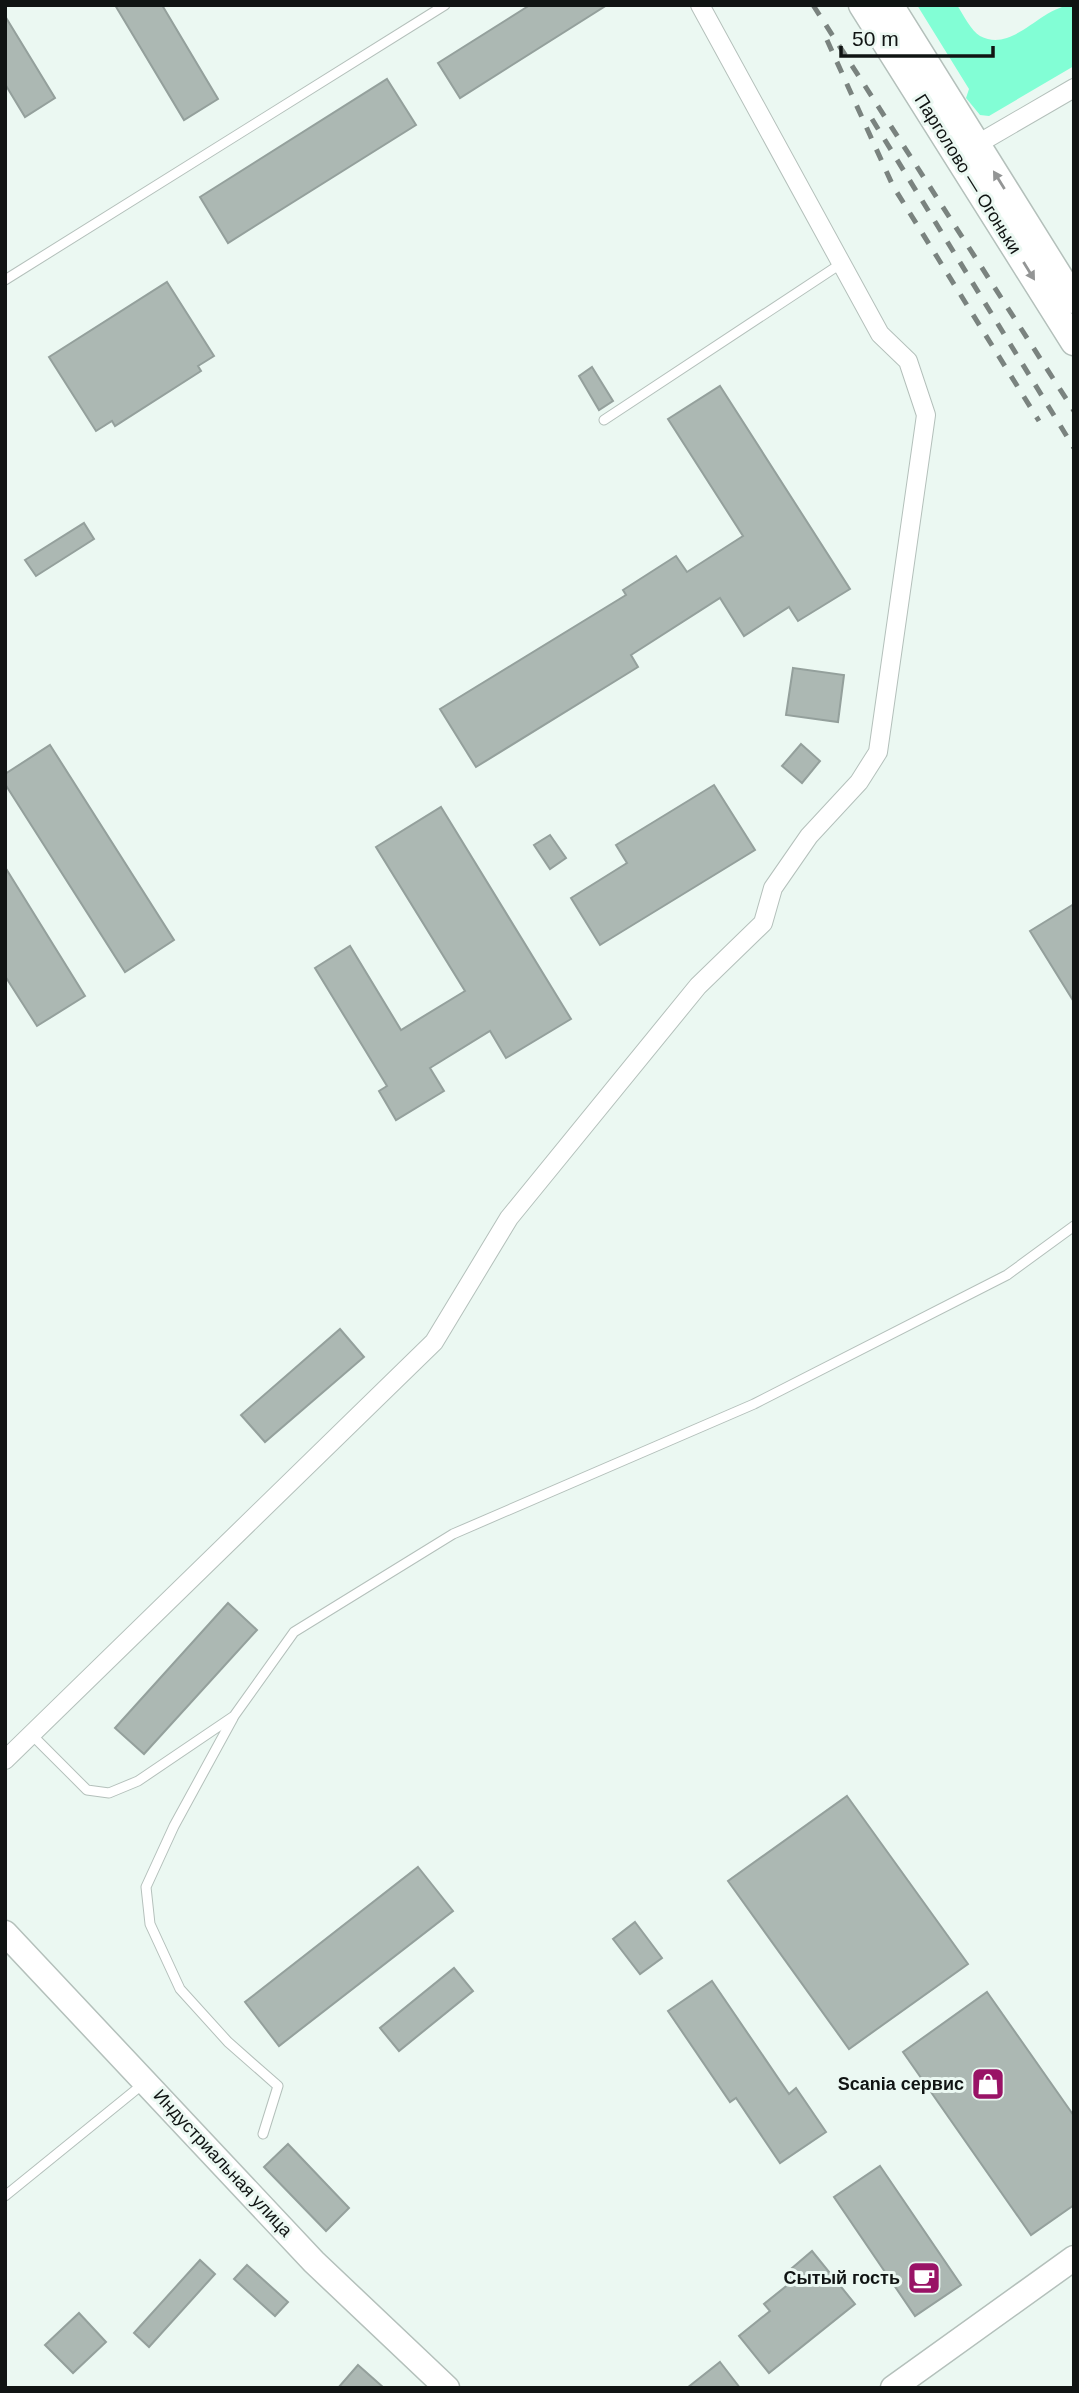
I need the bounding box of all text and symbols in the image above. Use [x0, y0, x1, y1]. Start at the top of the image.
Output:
scale bar [841, 14, 993, 58]
text: 50 m [852, 27, 899, 50]
street label: Парголово — Огоньки [911, 91, 1025, 257]
one-way arrow [992, 170, 1005, 189]
one-way arrow [1022, 261, 1035, 280]
shop icon: Scania сервис [969, 2065, 1007, 2103]
place label: Scania сервис [838, 2074, 964, 2094]
street label: Индустриальная улица [150, 2085, 297, 2241]
cafe icon: Сытый гость [905, 2259, 943, 2297]
place label: Сытый гость [783, 2268, 900, 2288]

